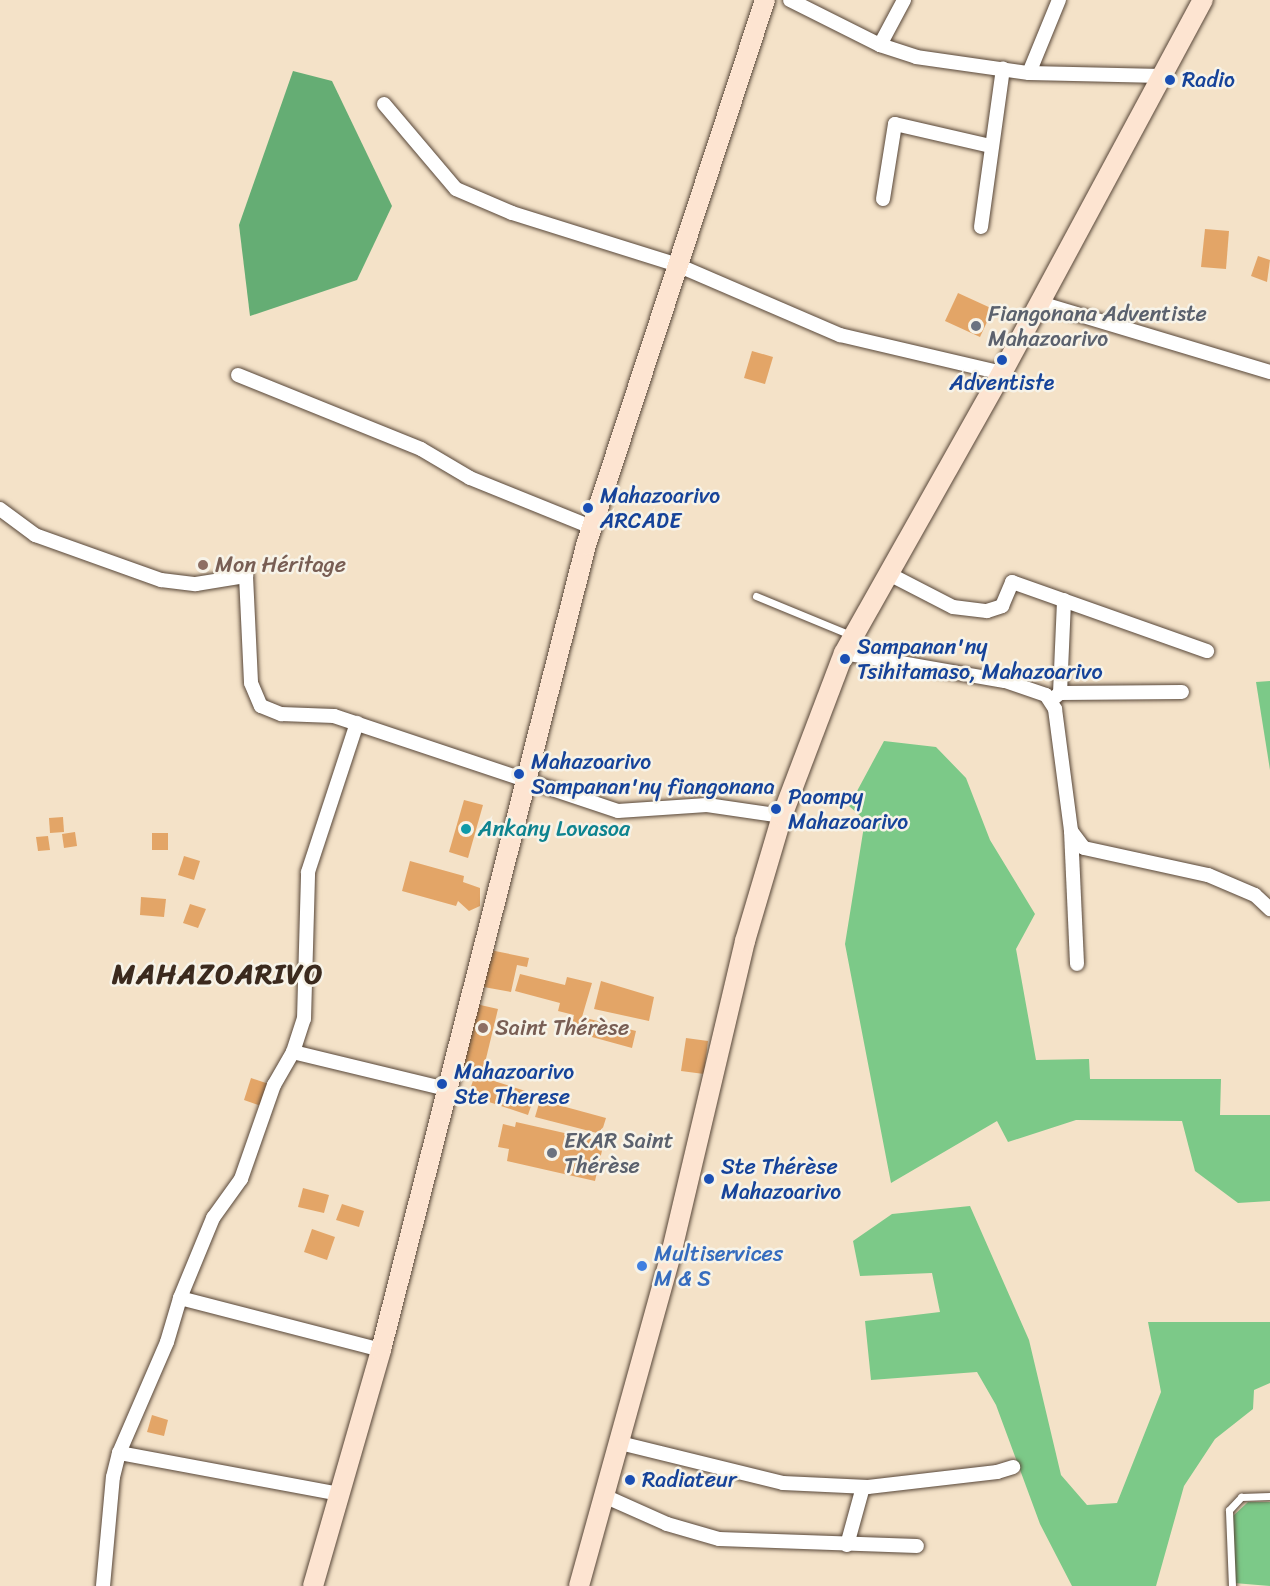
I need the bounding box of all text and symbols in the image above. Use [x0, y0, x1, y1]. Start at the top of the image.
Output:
place label: Radio [1182, 67, 1235, 93]
marker: Radio [1163, 73, 1177, 87]
place label: Fiangonana Adventiste Mahazoarivo [988, 300, 1207, 352]
marker: Fiangonana Adventiste Mahazoarivo [969, 319, 983, 333]
marker: Adventiste [995, 353, 1009, 367]
place label: Adventiste [950, 370, 1054, 396]
place label: Mahazoarivo ARCADE [600, 482, 720, 534]
marker: Mahazoarivo ARCADE [581, 501, 595, 515]
place label: Mon Héritage [215, 552, 346, 578]
marker: Mon Héritage [196, 558, 210, 572]
place label: Sampanan'ny Tsihitamaso, Mahazoarivo [857, 633, 1102, 684]
marker: Sampanan'ny Tsihitamaso, Mahazoarivo [838, 652, 852, 666]
place label: Mahazoarivo Sampanan'ny fiangonana [531, 748, 775, 800]
marker: Mahazoarivo Sampanan'ny fiangonana [512, 767, 526, 781]
place label: Paompy Mahazoarivo [788, 783, 908, 834]
marker: Paompy Mahazoarivo [769, 802, 783, 816]
place label: Ankany Lovasoa [478, 816, 631, 842]
marker: Ankany Lovasoa [459, 822, 473, 836]
district label: MAHAZOARIVO [114, 957, 322, 991]
place label: Saint Thérèse [495, 1015, 629, 1041]
marker: Saint Thérèse [476, 1021, 490, 1035]
place label: Mahazoarivo Ste Therese [454, 1058, 574, 1110]
marker: Mahazoarivo Ste Therese [435, 1077, 449, 1091]
place label: EKAR Saint Thérèse [564, 1127, 675, 1178]
marker: EKAR Saint Thérèse [545, 1146, 559, 1160]
place label: Ste Thérèse Mahazoarivo [721, 1153, 841, 1204]
marker: Ste Thérèse Mahazoarivo [702, 1172, 716, 1186]
place label: Multiservices M & S [654, 1240, 783, 1292]
marker: Multiservices M & S [635, 1259, 649, 1273]
place label: Radiateur [642, 1467, 737, 1493]
marker: Radiateur [623, 1473, 637, 1487]

